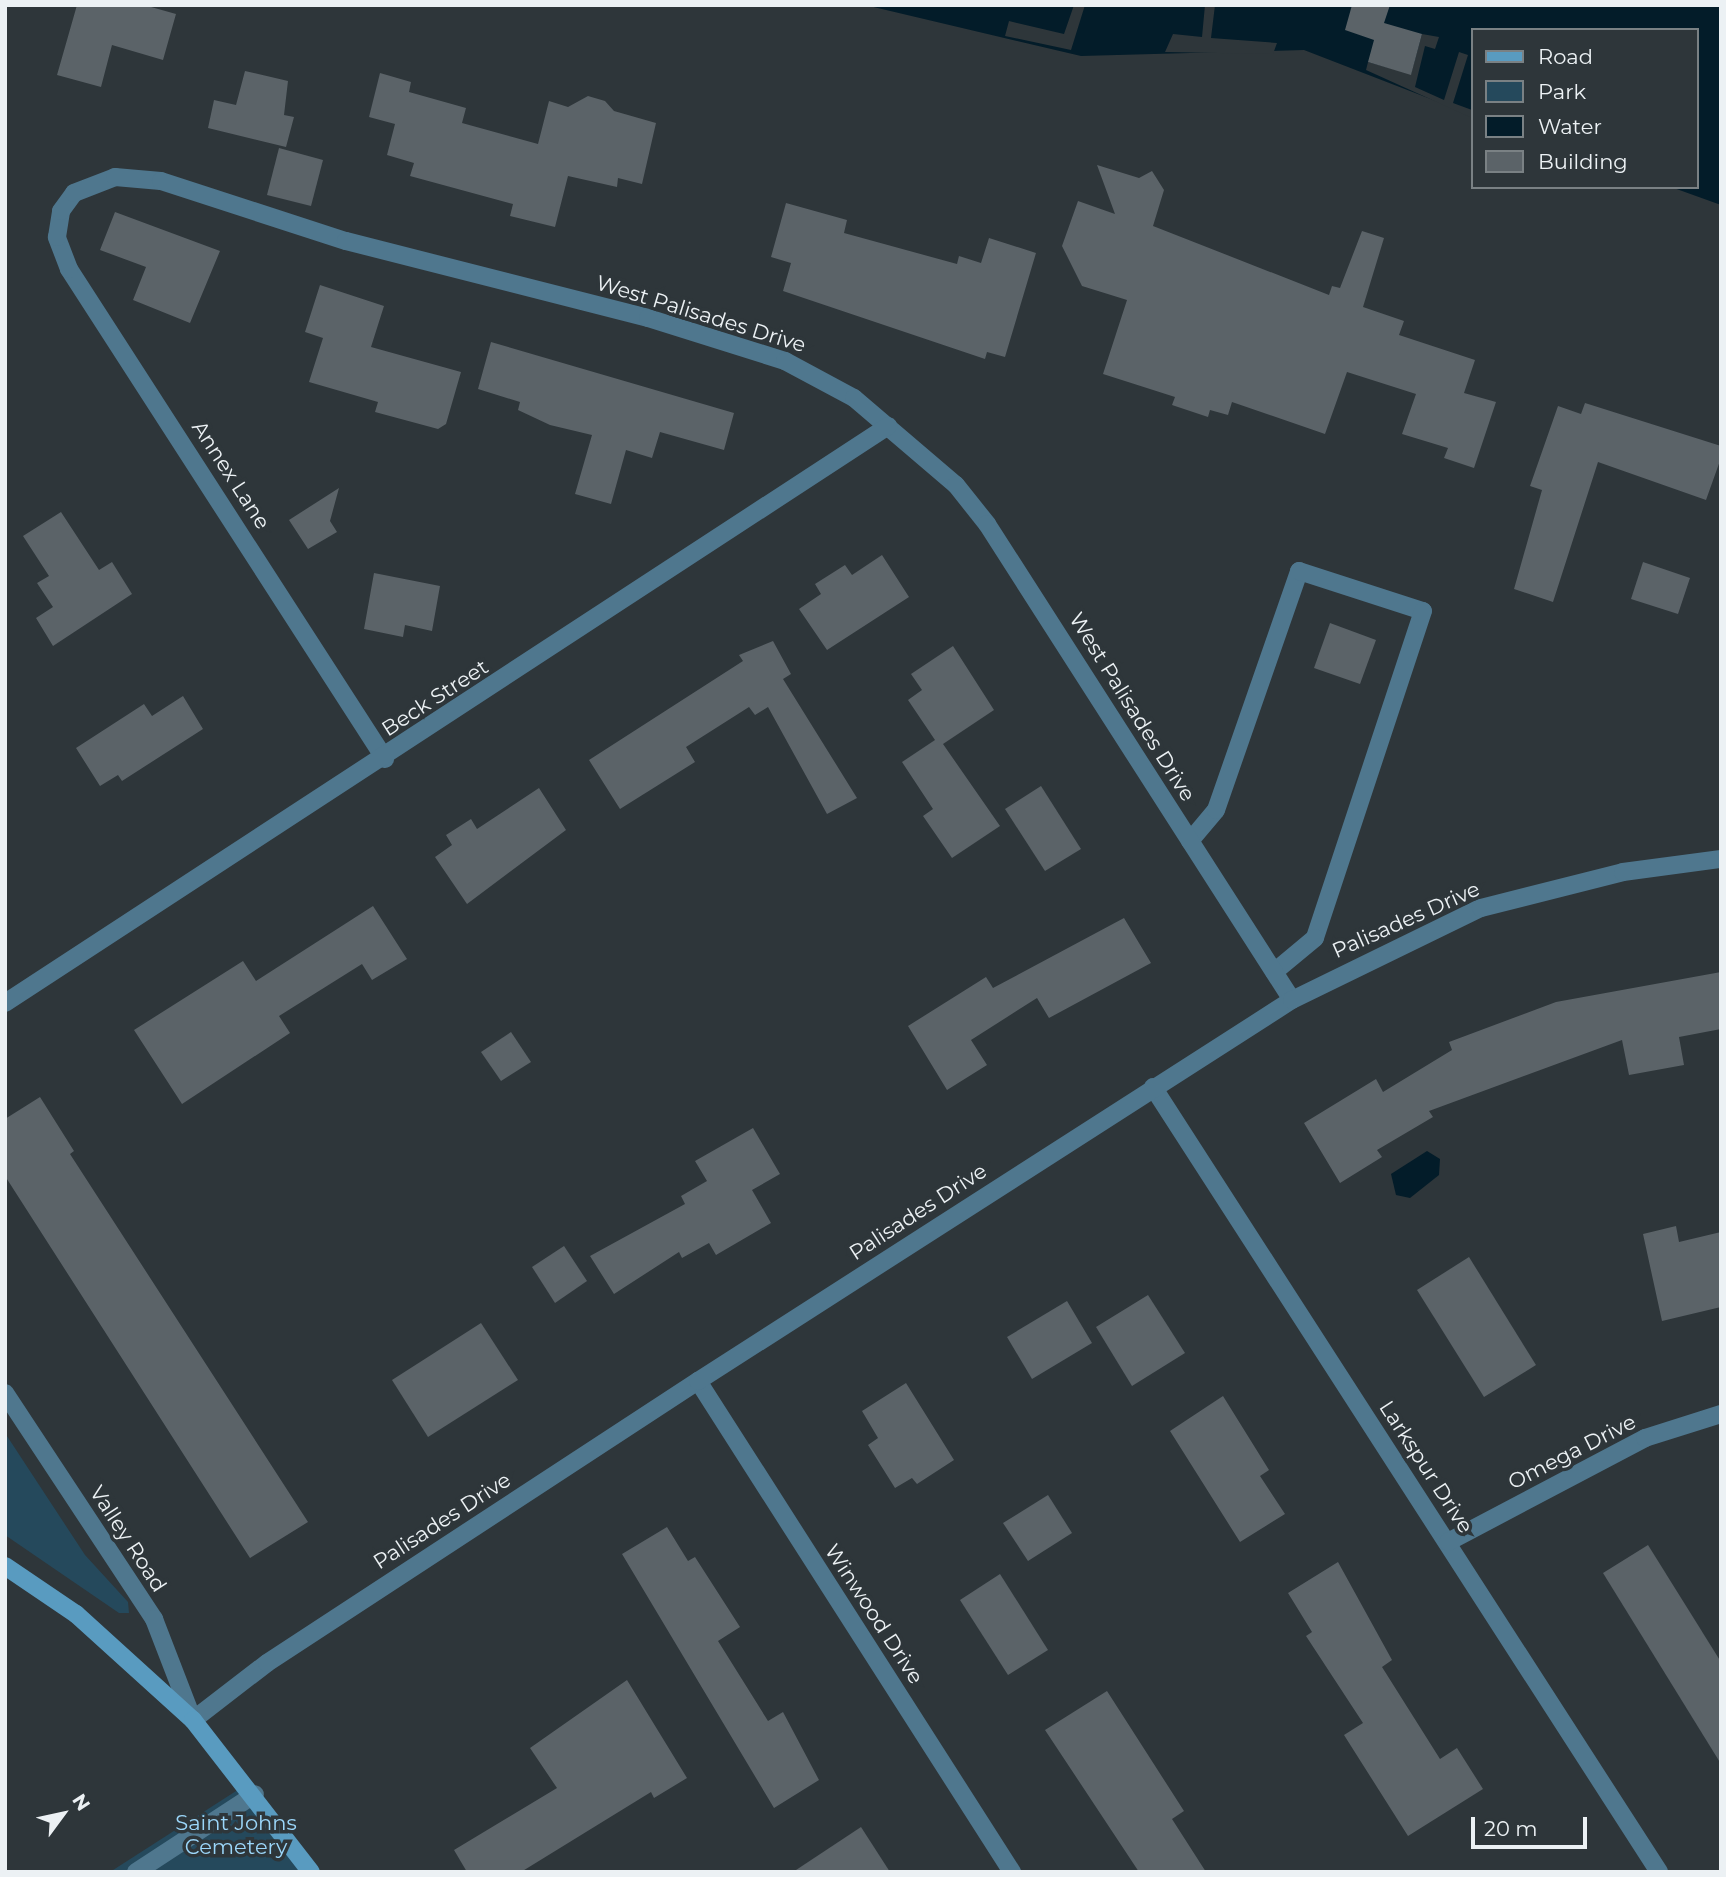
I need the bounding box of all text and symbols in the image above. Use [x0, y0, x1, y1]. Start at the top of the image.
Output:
legend [1470, 28, 1698, 189]
text: Road [1538, 44, 1593, 69]
text: Park [1538, 79, 1586, 104]
text: Water [1538, 114, 1602, 139]
text: Building [1538, 149, 1628, 174]
street label: West Palisades Drive [593, 270, 809, 358]
street label: Annex Lane [187, 416, 275, 534]
street label: West Palisades Drive [1064, 608, 1200, 806]
street label: Beck Street [377, 654, 493, 742]
street label: Palisades Drive [1328, 876, 1484, 964]
street label: Palisades Drive [845, 1158, 991, 1266]
street label: Larkspur Drive [1374, 1396, 1478, 1538]
street label: Omega Drive [1504, 1409, 1640, 1495]
street label: Palisades Drive [369, 1467, 515, 1575]
street label: Valley Road [84, 1481, 172, 1597]
street label: Winwood Drive [819, 1539, 929, 1689]
north arrow [28, 1779, 98, 1849]
text: N [67, 1790, 95, 1815]
scale bar [1474, 1804, 1590, 1848]
park label: Saint Johns Cemetery [175, 1810, 297, 1860]
text: 20 m [1484, 1816, 1538, 1841]

